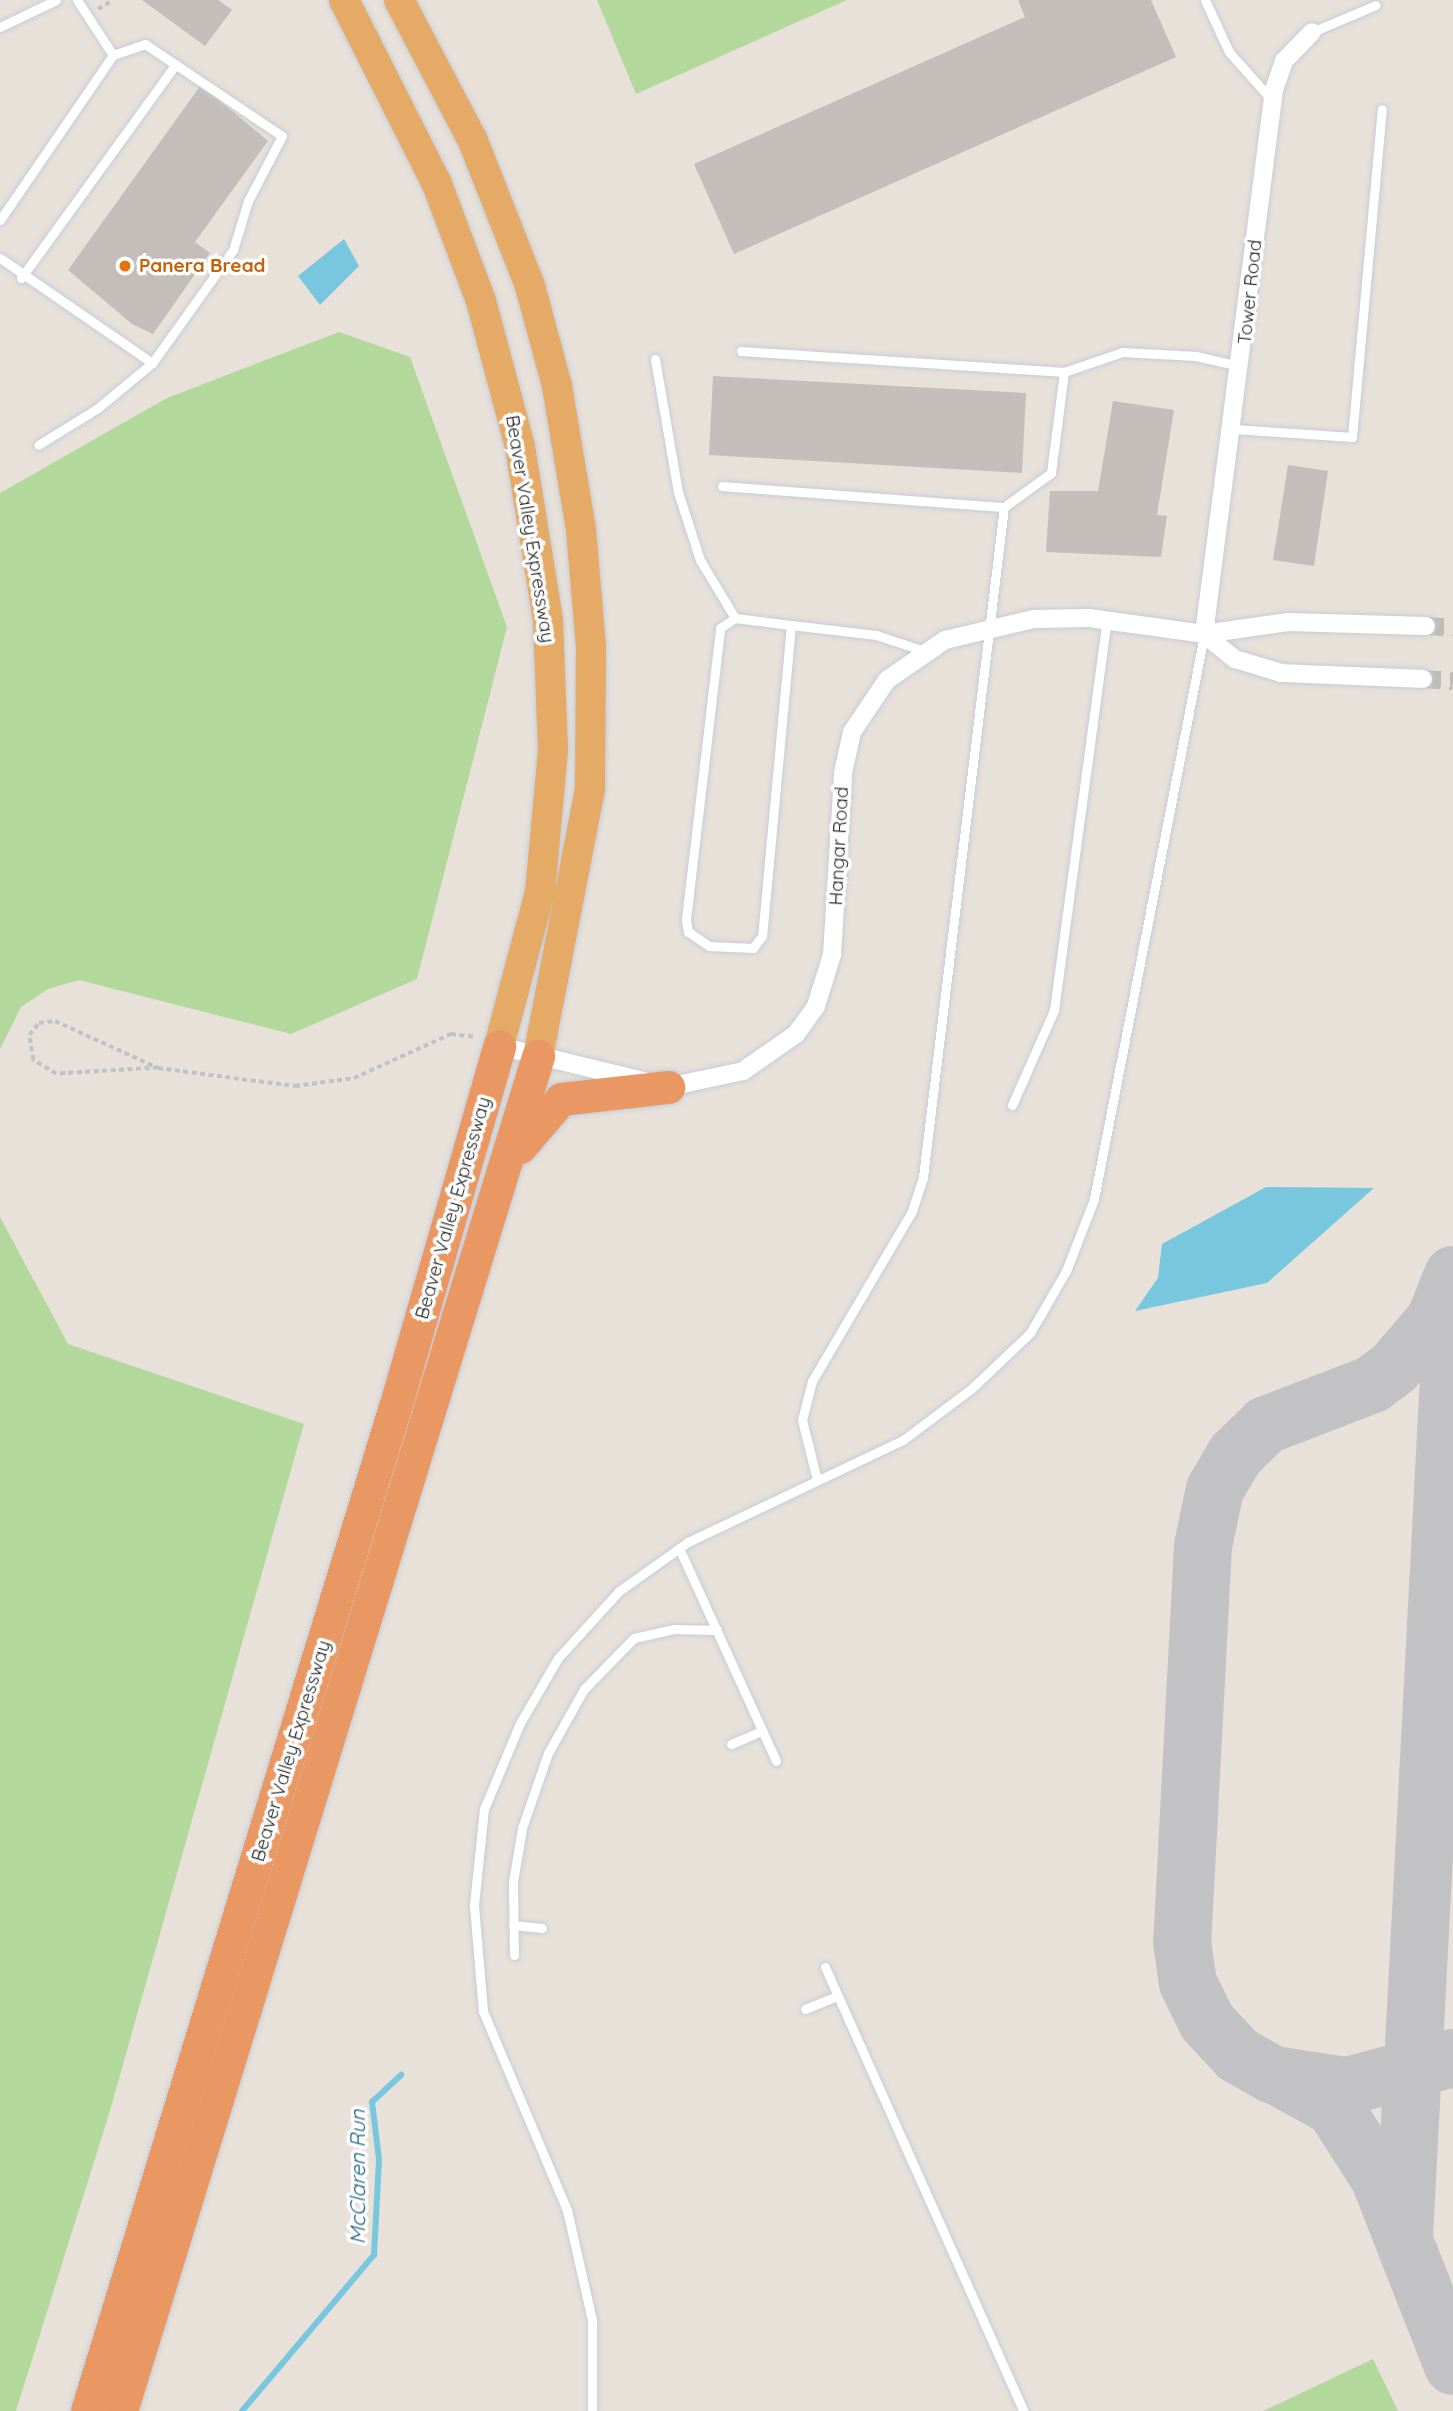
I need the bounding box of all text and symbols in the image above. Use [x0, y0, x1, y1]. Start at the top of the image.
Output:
street label: Tower Road [1233, 238, 1267, 346]
place label: Panera Bread [139, 255, 266, 277]
marker: Panera Bread [117, 258, 133, 274]
street label: Beaver Valley Expressway [501, 413, 559, 645]
street label: Hangar Road [824, 786, 854, 906]
street label: Beaver Valley Expressway [410, 1094, 496, 1322]
street label: Beaver Valley Expressway [246, 1638, 336, 1864]
water label: McClaren Run [344, 2110, 370, 2244]

